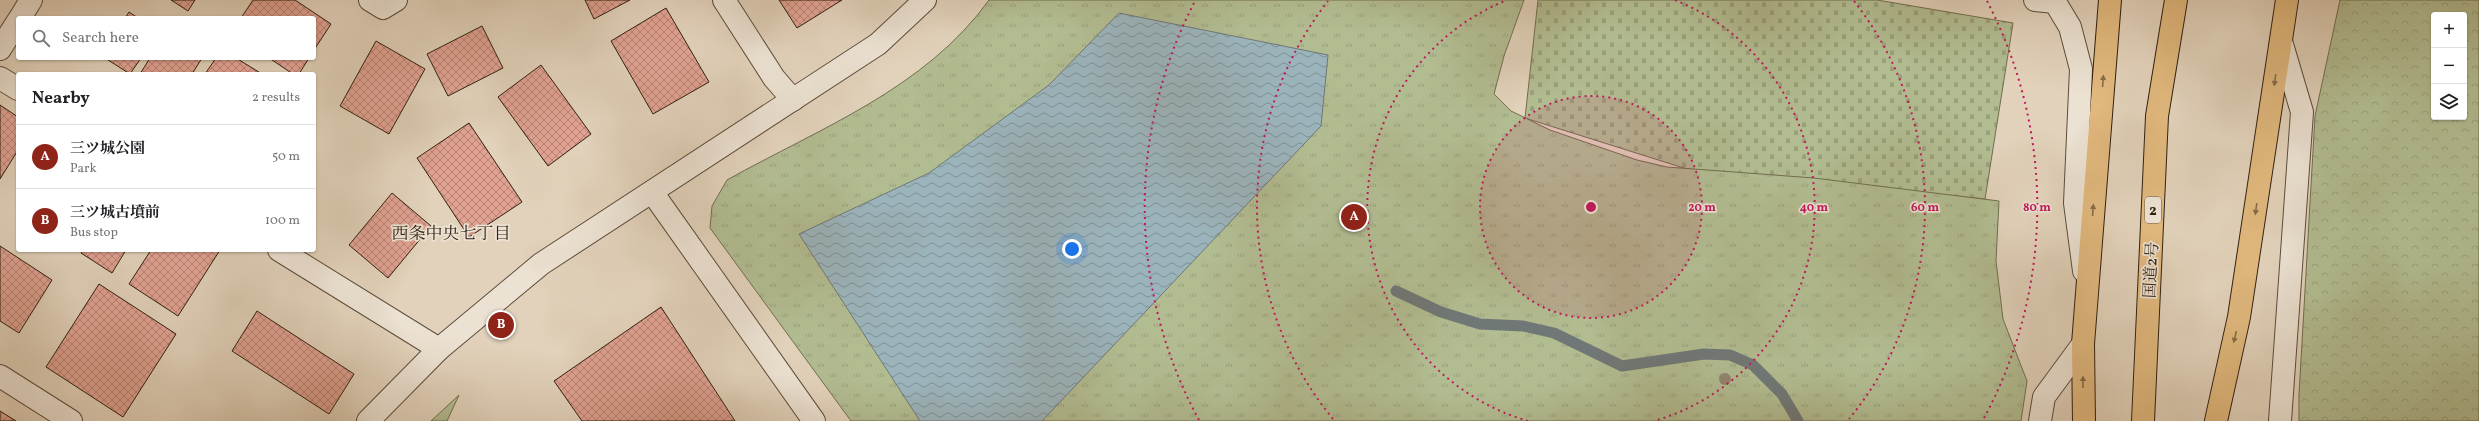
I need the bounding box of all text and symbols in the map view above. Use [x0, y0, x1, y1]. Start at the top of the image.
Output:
map controls [2431, 12, 2467, 120]
button: + [2431, 12, 2467, 48]
search box [16, 16, 316, 60]
icon: search [30, 27, 52, 49]
text: Search here [62, 28, 139, 49]
button: − [2431, 48, 2467, 84]
one-way arrow [2272, 74, 2278, 86]
one-way arrow [2100, 75, 2107, 87]
button: layers [2431, 84, 2467, 120]
text: Nearby [32, 87, 90, 110]
text: 2 results [252, 89, 300, 107]
text: 三ツ城公園 [70, 139, 145, 160]
text: A [40, 148, 50, 166]
text: 50 m [272, 148, 300, 166]
text: Park [70, 160, 97, 178]
road number: 2 [2145, 197, 2161, 223]
centre of rings [1584, 200, 1598, 214]
text: 20 m [1688, 200, 1716, 216]
text: 40 m [1800, 200, 1829, 216]
text: 60 m [1911, 200, 1939, 216]
text: 80 m [2023, 200, 2051, 216]
pin: A [1341, 202, 1367, 232]
text: 三ツ城古墳前 [70, 203, 160, 224]
one-way arrow [2253, 203, 2259, 215]
one-way arrow [2090, 204, 2097, 216]
text: B [41, 212, 49, 230]
text: 100 m [265, 212, 300, 230]
district label: 西条中央七丁目 [392, 223, 511, 246]
text: Bus stop [70, 224, 118, 242]
your location [1062, 239, 1082, 259]
street label: 国道2号 [2140, 241, 2164, 299]
pin: B [488, 310, 514, 340]
one-way arrow [2231, 331, 2237, 343]
one-way arrow [2080, 376, 2087, 388]

